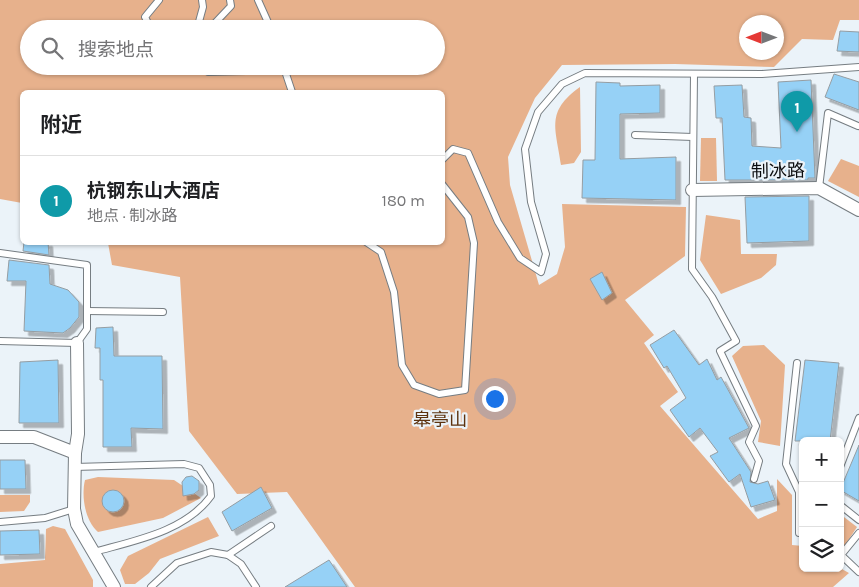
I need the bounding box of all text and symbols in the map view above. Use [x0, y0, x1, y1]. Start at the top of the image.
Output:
north arrow [739, 15, 784, 60]
search box [20, 20, 445, 75]
icon: search [38, 34, 66, 62]
text: 搜索地点 [78, 39, 154, 61]
pin: 1 [781, 91, 813, 132]
text: 附近 [40, 113, 82, 137]
street label: 制冰路 [751, 160, 805, 182]
text: 杭钢东山大酒店 [87, 180, 220, 202]
text: 1 [53, 191, 59, 210]
text: 180 m [382, 191, 425, 210]
text: 地点 · 制冰路 [87, 206, 177, 225]
your location [482, 386, 508, 412]
park label: 皋亭山 [413, 409, 467, 431]
map controls [799, 437, 844, 572]
button: + [799, 437, 844, 482]
button: − [799, 482, 844, 527]
button: layers [799, 527, 844, 572]

